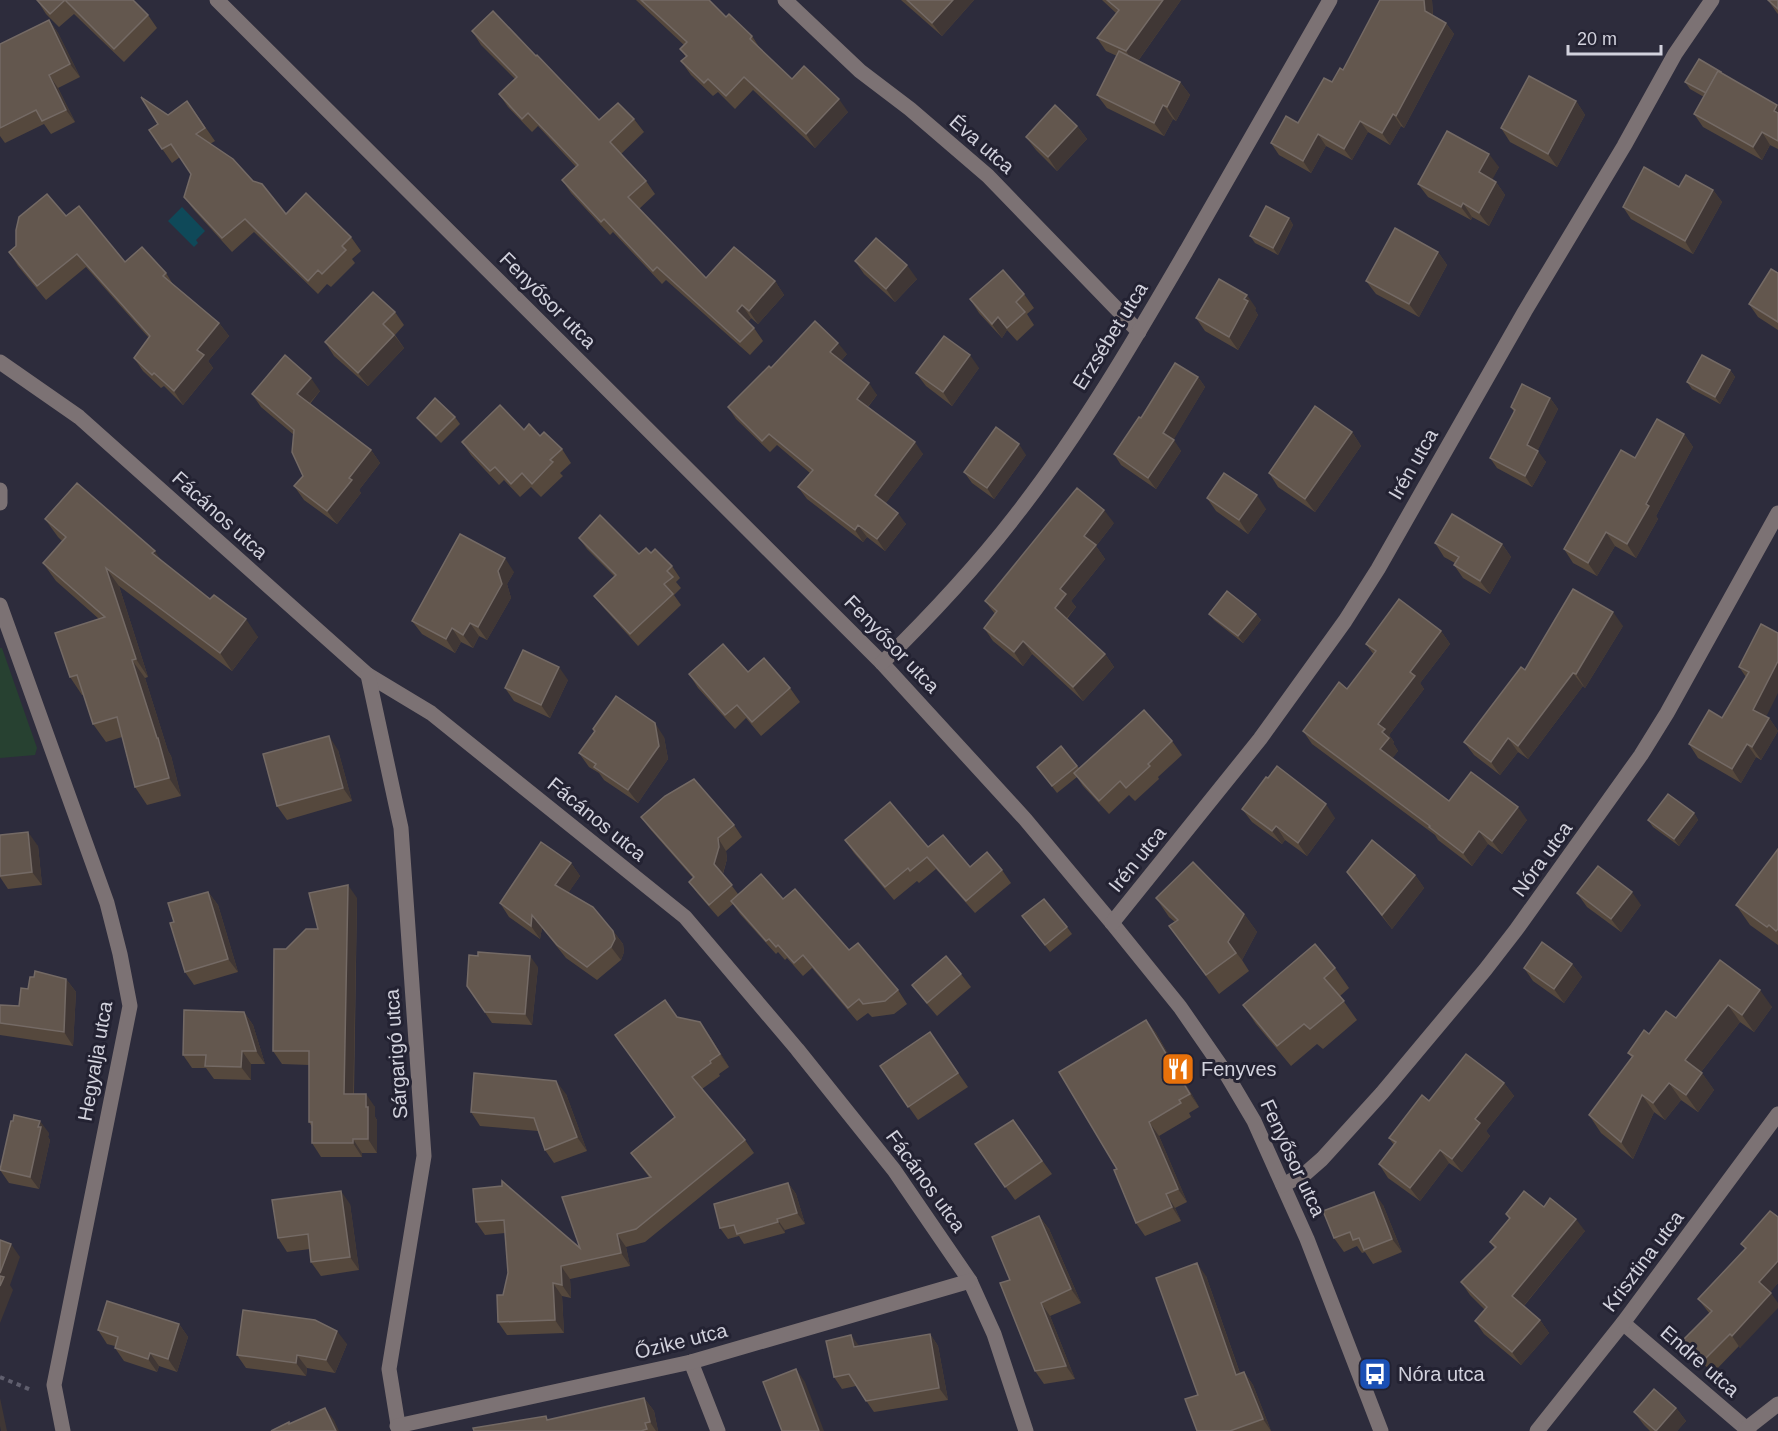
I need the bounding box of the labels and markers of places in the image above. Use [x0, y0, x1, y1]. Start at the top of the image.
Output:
restaurant icon: Fenyves [1160, 1051, 1196, 1087]
place label: Fenyves [1201, 1058, 1277, 1080]
bus stop icon: Nóra utca [1357, 1356, 1393, 1392]
place label: Nóra utca [1398, 1363, 1486, 1385]

